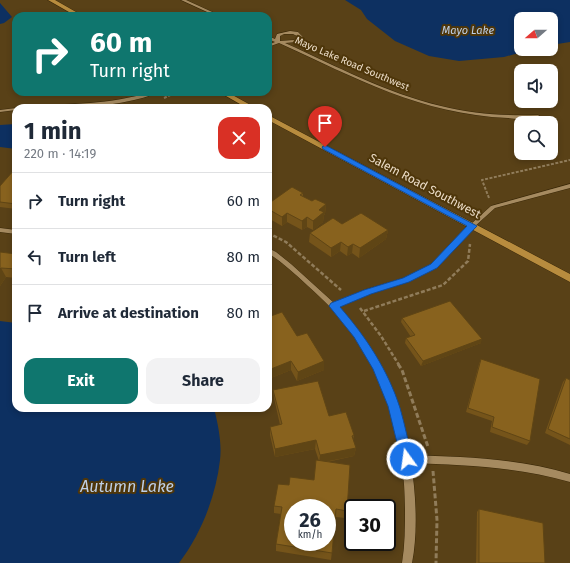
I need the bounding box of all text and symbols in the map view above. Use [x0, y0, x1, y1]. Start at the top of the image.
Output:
north arrow [514, 12, 558, 56]
map controls [514, 12, 558, 160]
water label: Mayo Lake [442, 24, 494, 37]
text: 60 m [90, 26, 152, 59]
icon: right [24, 28, 76, 80]
street label: Mayo Lake Road Southwest [293, 34, 411, 94]
text: Turn right [90, 60, 170, 82]
button: sound [514, 64, 558, 108]
pin [308, 106, 342, 147]
icon: arrive [314, 112, 336, 134]
button: search [514, 116, 558, 160]
text: 1 min [24, 117, 82, 145]
button: close [218, 117, 260, 159]
text: 220 m · 14:19 [24, 146, 96, 161]
street label: Salem Road Southwest [367, 151, 484, 222]
icon: right [24, 190, 46, 212]
text: Turn right [58, 192, 125, 210]
text: 60 m [227, 192, 260, 210]
icon: left [24, 246, 46, 268]
text: Turn left [58, 248, 116, 266]
text: 80 m [227, 248, 260, 266]
icon: arrive [24, 302, 46, 324]
text: Arrive at destination [58, 304, 199, 322]
text: 80 m [227, 304, 260, 322]
button: Exit [24, 358, 138, 404]
button: Share [146, 358, 260, 404]
position arrow [386, 438, 428, 480]
water label: Autumn Lake [79, 477, 174, 496]
speed limit sign: 30 [344, 499, 396, 551]
text: 26 [299, 508, 321, 532]
text: km/h [298, 529, 322, 541]

